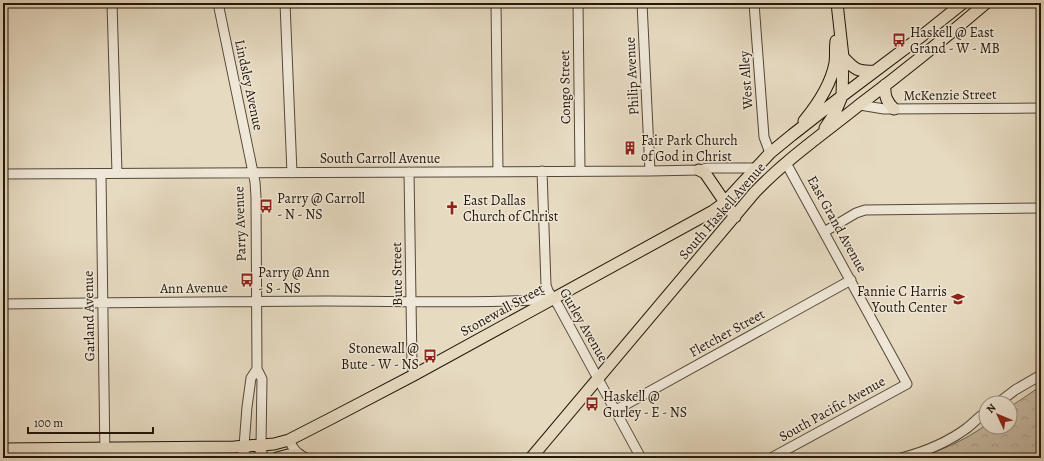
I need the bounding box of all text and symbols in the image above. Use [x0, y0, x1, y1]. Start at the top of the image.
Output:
place label: Haskell @ East Grand - W - MB [910, 23, 1000, 58]
bus stop icon: Haskell @ East Grand - W - MB [891, 32, 907, 48]
street label: Philip Avenue [620, 36, 644, 116]
street label: Lindsley Avenue [230, 38, 268, 132]
street label: Congo Street [555, 49, 575, 124]
street label: West Alley [734, 49, 758, 111]
street label: McKenzie Street [903, 85, 997, 105]
place label: Fair Park Church of God in Christ [641, 131, 738, 166]
building icon: Fair Park Church of God in Christ [622, 140, 638, 156]
street label: South Carroll Avenue [320, 149, 440, 168]
street label: South Haskell Avenue [674, 158, 770, 264]
street label: East Grand Avenue [803, 172, 871, 276]
street label: Parry Avenue [229, 186, 251, 262]
place label: Parry @ Carroll - N - NS [277, 189, 366, 224]
place label: East Dallas Church of Christ [463, 191, 559, 226]
bus stop icon: Parry @ Carroll - N - NS [258, 198, 274, 214]
church icon: East Dallas Church of Christ [444, 200, 460, 216]
street label: Bute Street [387, 241, 407, 306]
place label: Parry @ Ann - S - NS [258, 263, 330, 298]
street label: Garland Avenue [79, 270, 99, 362]
bus stop icon: Parry @ Ann - S - NS [239, 272, 255, 288]
street label: Ann Avenue [159, 278, 228, 298]
street label: Stonewall Street [457, 279, 548, 341]
place label: Fannie C Harris Youth Center [857, 282, 948, 317]
street label: Gurley Avenue [555, 285, 613, 365]
school or university icon: Fannie C Harris Youth Center [950, 291, 966, 307]
street label: Fletcher Street [686, 304, 769, 362]
place label: Stonewall @ Bute - W - NS [341, 339, 419, 374]
bus stop icon: Stonewall @ Bute - W - NS [422, 348, 438, 364]
street label: South Pacific Avenue [775, 372, 889, 446]
place label: Haskell @ Gurley - E - NS [603, 387, 687, 422]
north arrow [978, 395, 1018, 435]
bus stop icon: Haskell @ Gurley - E - NS [584, 396, 600, 412]
text: N [983, 400, 999, 416]
scale bar [28, 409, 153, 435]
text: 100 m [34, 415, 63, 431]

